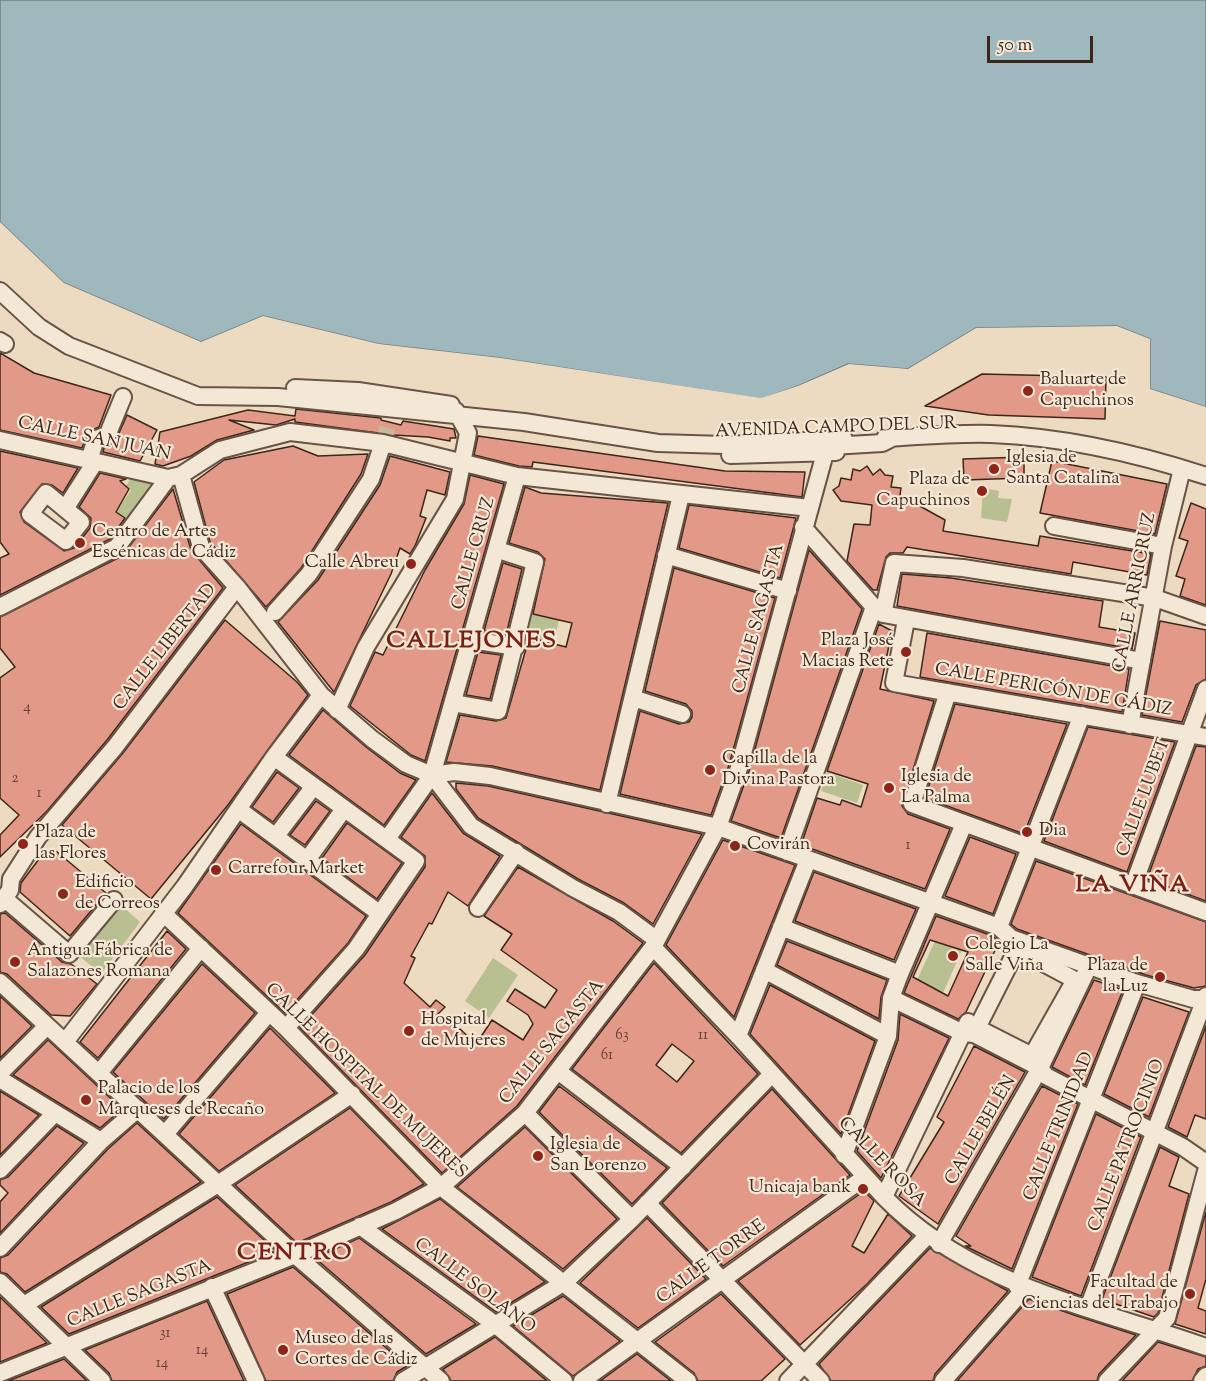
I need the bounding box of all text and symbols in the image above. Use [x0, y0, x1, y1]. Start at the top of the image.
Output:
scale bar [990, 24, 1096, 62]
text: 50 m [998, 33, 1032, 59]
place label: Baluarte de Capuchinos [1040, 370, 1134, 412]
marker: Baluarte de Capuchinos [1021, 384, 1035, 398]
street label: CALLE SAN JUAN [16, 413, 172, 467]
street label: AVENIDA CAMPO DEL SUR [715, 414, 957, 444]
place label: Iglesia de Santa Catalina [1006, 448, 1120, 490]
marker: Iglesia de Santa Catalina [987, 462, 1001, 476]
place label: Plaza de Capuchinos [876, 470, 970, 512]
marker: Plaza de Capuchinos [975, 484, 989, 498]
street label: CALLE CRUZ [449, 495, 501, 613]
street label: CALLE ARRICRUZ [1110, 511, 1162, 675]
place label: Centro de Artes Escénicas de Cádiz [92, 522, 236, 564]
marker: Centro de Artes Escénicas de Cádiz [73, 536, 87, 550]
street label: CALLE SAGASTA [730, 542, 790, 696]
place label: Calle Abreu [305, 553, 399, 575]
marker: Calle Abreu [404, 557, 418, 571]
street label: CALLE LIBERTAD [110, 580, 222, 716]
district label: CALLEJONES [386, 629, 558, 657]
place label: Plaza José Macias Rete [802, 631, 894, 674]
marker: Plaza José Macias Rete [899, 645, 913, 659]
street label: CALLE PERICÓN DE CÁDIZ [933, 660, 1173, 722]
house number: 4 [23, 699, 31, 717]
street label: CALLE LUBET [1114, 736, 1176, 860]
place label: Capilla de la Divina Pastora [722, 749, 835, 792]
marker: Capilla de la Divina Pastora [703, 763, 717, 777]
place label: Iglesia de La Palma [901, 767, 972, 810]
house number: 2 [11, 770, 19, 788]
marker: Iglesia de La Palma [882, 781, 896, 795]
house number: 1 [36, 785, 42, 803]
place label: Dia [1039, 821, 1067, 843]
place label: Plaza de las Flores [35, 823, 106, 866]
marker: Dia [1020, 825, 1034, 839]
place label: Covirán [747, 835, 810, 857]
marker: Plaza de las Flores [16, 837, 30, 851]
house number: 1 [905, 837, 911, 855]
marker: Covirán [728, 839, 742, 853]
place label: Carrefour Market [228, 859, 364, 881]
marker: Carrefour Market [209, 863, 223, 877]
place label: Edificio de Correos [75, 873, 160, 916]
district label: LA VIÑA [1075, 873, 1191, 901]
marker: Edificio de Correos [56, 887, 70, 901]
place label: Colegio La Salle Viña [965, 935, 1049, 978]
place label: Antigua Fábrica de Salazones Romana [27, 941, 173, 984]
marker: Colegio La Salle Viña [946, 949, 960, 963]
marker: Antigua Fábrica de Salazones Romana [8, 955, 22, 969]
place label: Plaza de la Luz [1087, 956, 1148, 998]
marker: Plaza de la Luz [1153, 970, 1167, 984]
street label: CALLE SAGASTA [496, 976, 610, 1110]
street label: CALLE HOSPITAL DE MUJERES [260, 980, 470, 1184]
place label: Hospital de Mujeres [421, 1010, 506, 1052]
marker: Hospital de Mujeres [402, 1024, 416, 1038]
house number: 63 [615, 1027, 629, 1045]
house number: 11 [698, 1027, 708, 1045]
house number: 61 [601, 1047, 613, 1065]
street label: CALLE TRINIDAD [1020, 1049, 1100, 1205]
street label: CALLE PATROCINIO [1085, 1057, 1171, 1235]
street label: CALLE BELÉN [942, 1072, 1022, 1190]
place label: Palacio de los Marqueses de Recaño [98, 1079, 264, 1122]
marker: Palacio de los Marqueses de Recaño [79, 1093, 93, 1107]
street label: CALLE ROSA [832, 1113, 930, 1213]
place label: Iglesia de San Lorenzo [550, 1135, 647, 1178]
marker: Iglesia de San Lorenzo [531, 1149, 545, 1163]
place label: Unicaja bank [749, 1178, 851, 1200]
marker: Unicaja bank [856, 1182, 870, 1196]
street label: CALLE TORRE [653, 1216, 771, 1310]
street label: CALLE SOLANO [409, 1234, 539, 1340]
district label: CENTRO [237, 1241, 353, 1269]
street label: CALLE SAGASTA [64, 1256, 216, 1334]
place label: Facultad de Ciencias del Trabajo [1022, 1273, 1178, 1316]
marker: Facultad de Ciencias del Trabajo [1183, 1287, 1197, 1301]
house number: 31 [159, 1325, 171, 1343]
place label: Museo de las Cortes de Cádiz [295, 1329, 418, 1372]
house number: 14 [196, 1342, 208, 1360]
marker: Museo de las Cortes de Cádiz [276, 1343, 290, 1357]
house number: 14 [156, 1355, 168, 1373]

